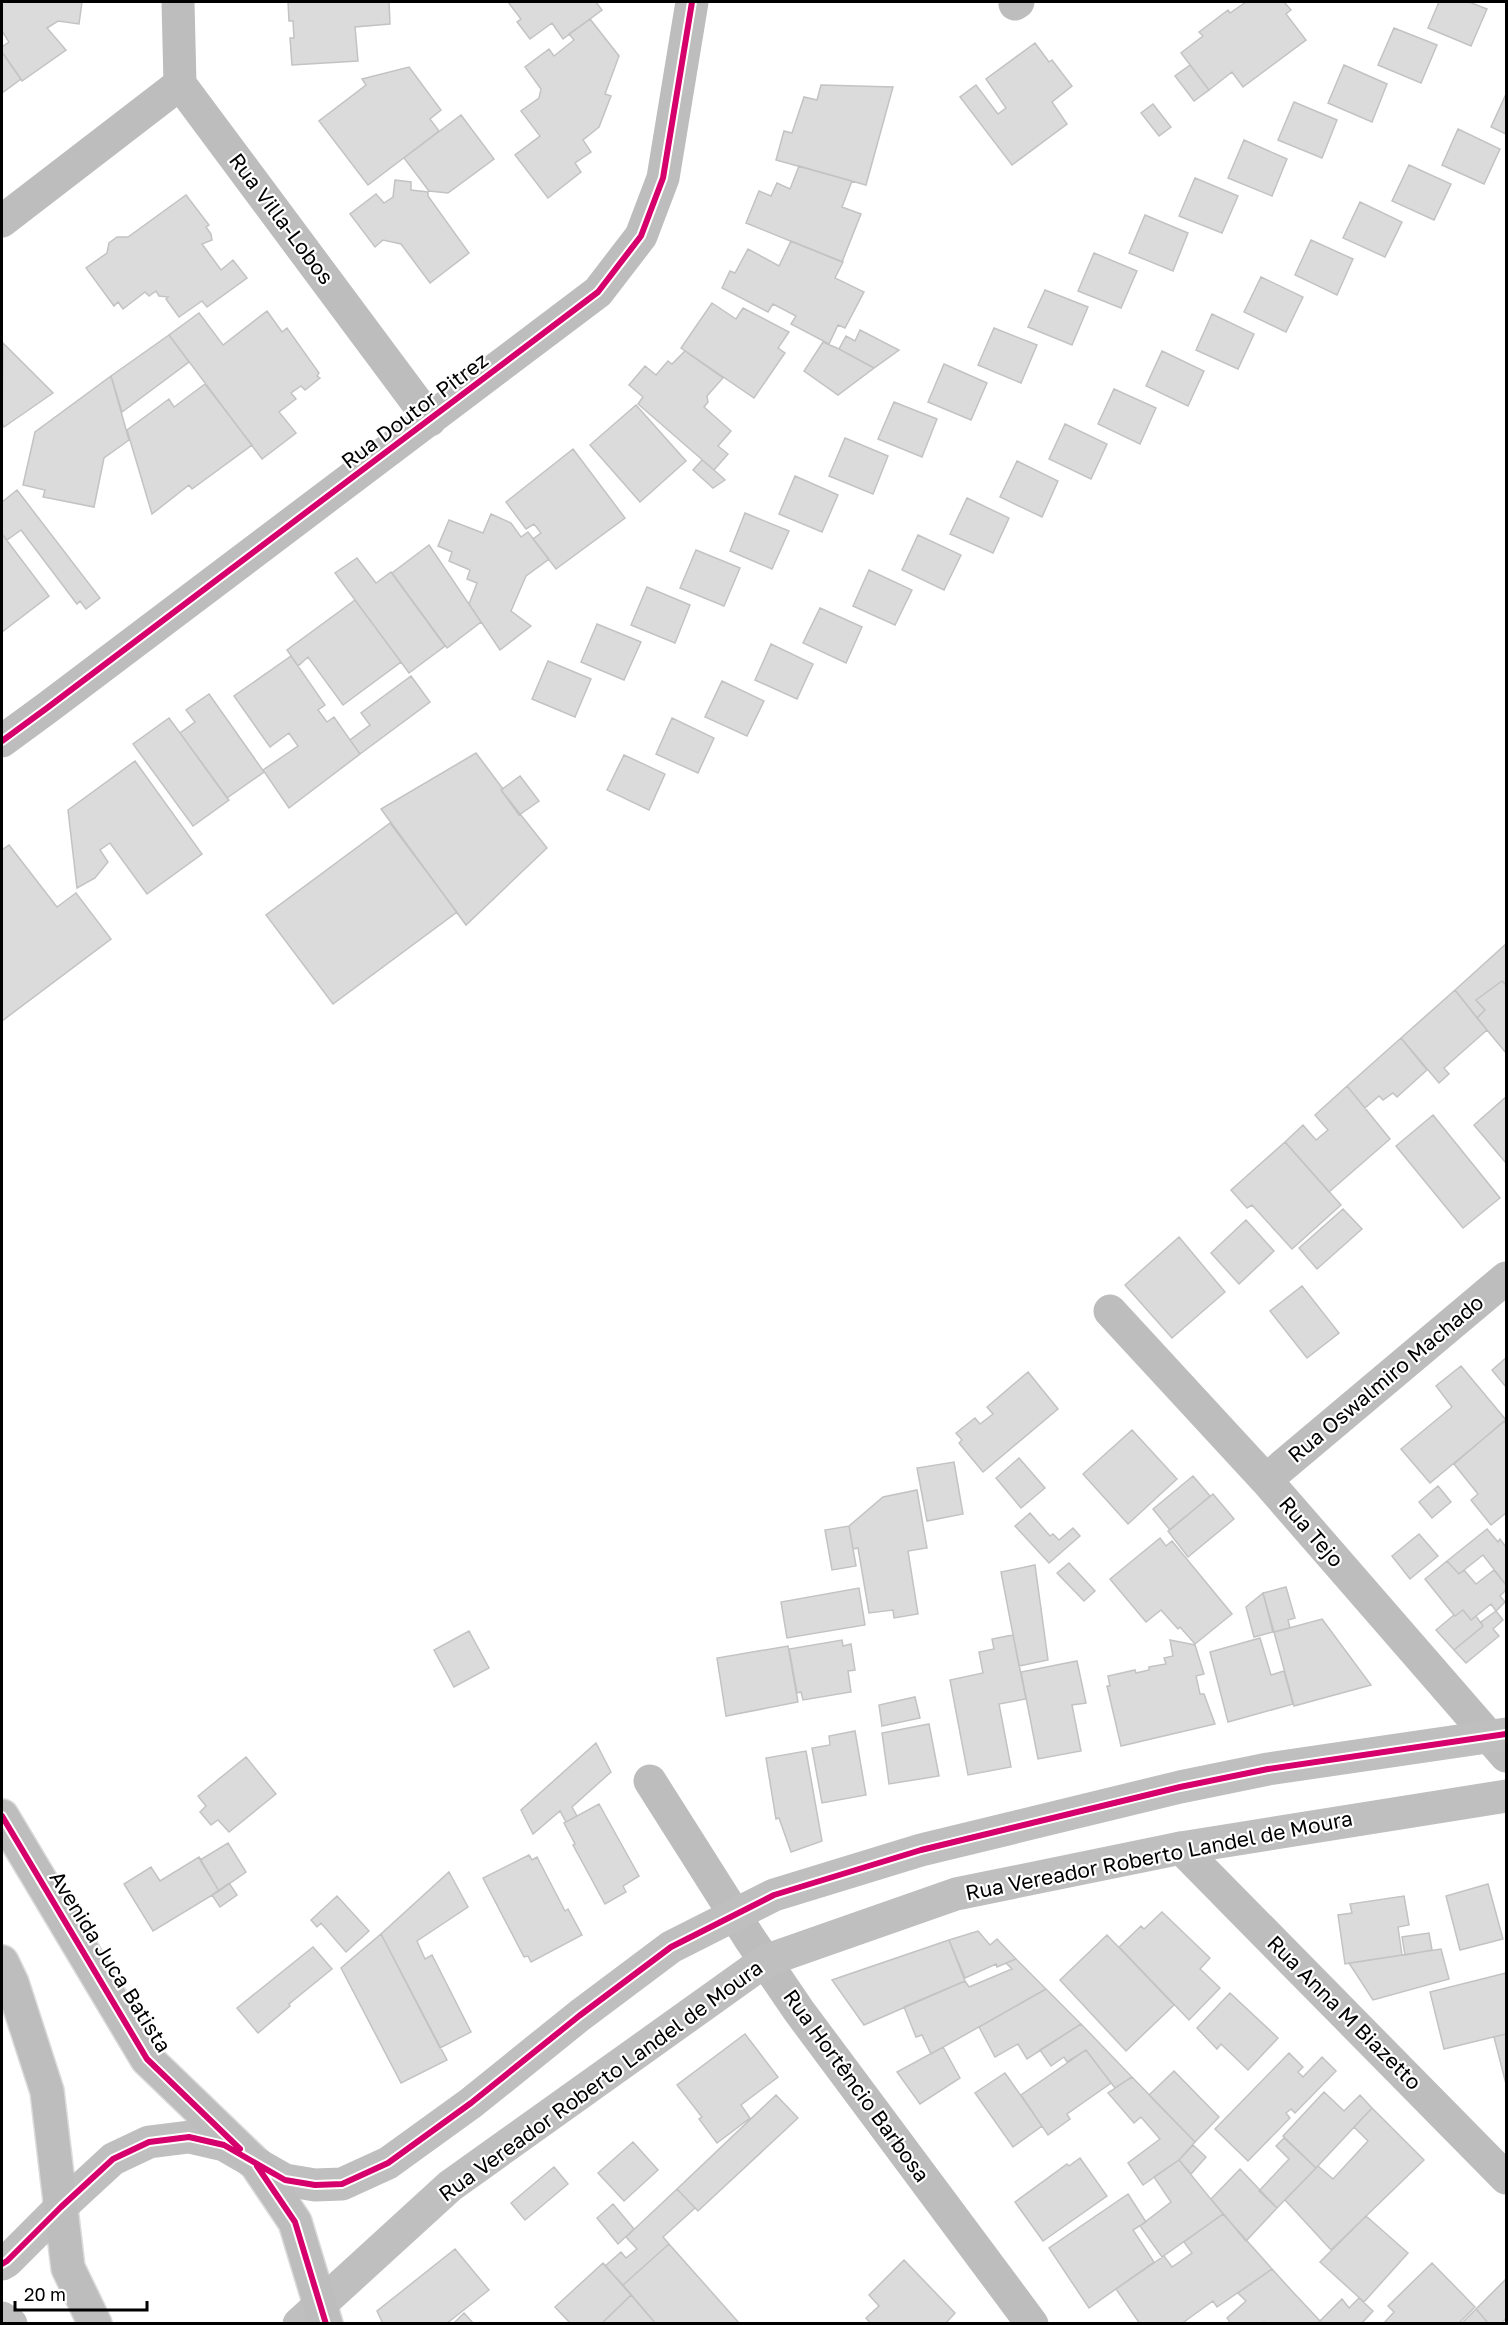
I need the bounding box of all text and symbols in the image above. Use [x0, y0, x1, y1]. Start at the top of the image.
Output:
street label: Rua Villa-Lobos [224, 148, 340, 289]
street label: Rua Doutor Pitrez [336, 347, 493, 474]
street label: Rua Oswalmiro Machado [1282, 1289, 1488, 1468]
street label: Rua Tejo [1274, 1491, 1350, 1572]
street label: Rua Vereador Roberto Landel de Moura [963, 1805, 1355, 1905]
street label: Avenida Juca Batista [44, 1866, 177, 2057]
street label: Rua Anna M Biazetto [1262, 1930, 1427, 2095]
street label: Rua Vereador Roberto Landel de Moura [433, 1954, 767, 2206]
street label: Rua Hortêncio Barbosa [778, 1984, 935, 2187]
scale bar [15, 2274, 147, 2312]
text: 20 m [24, 2283, 66, 2305]

